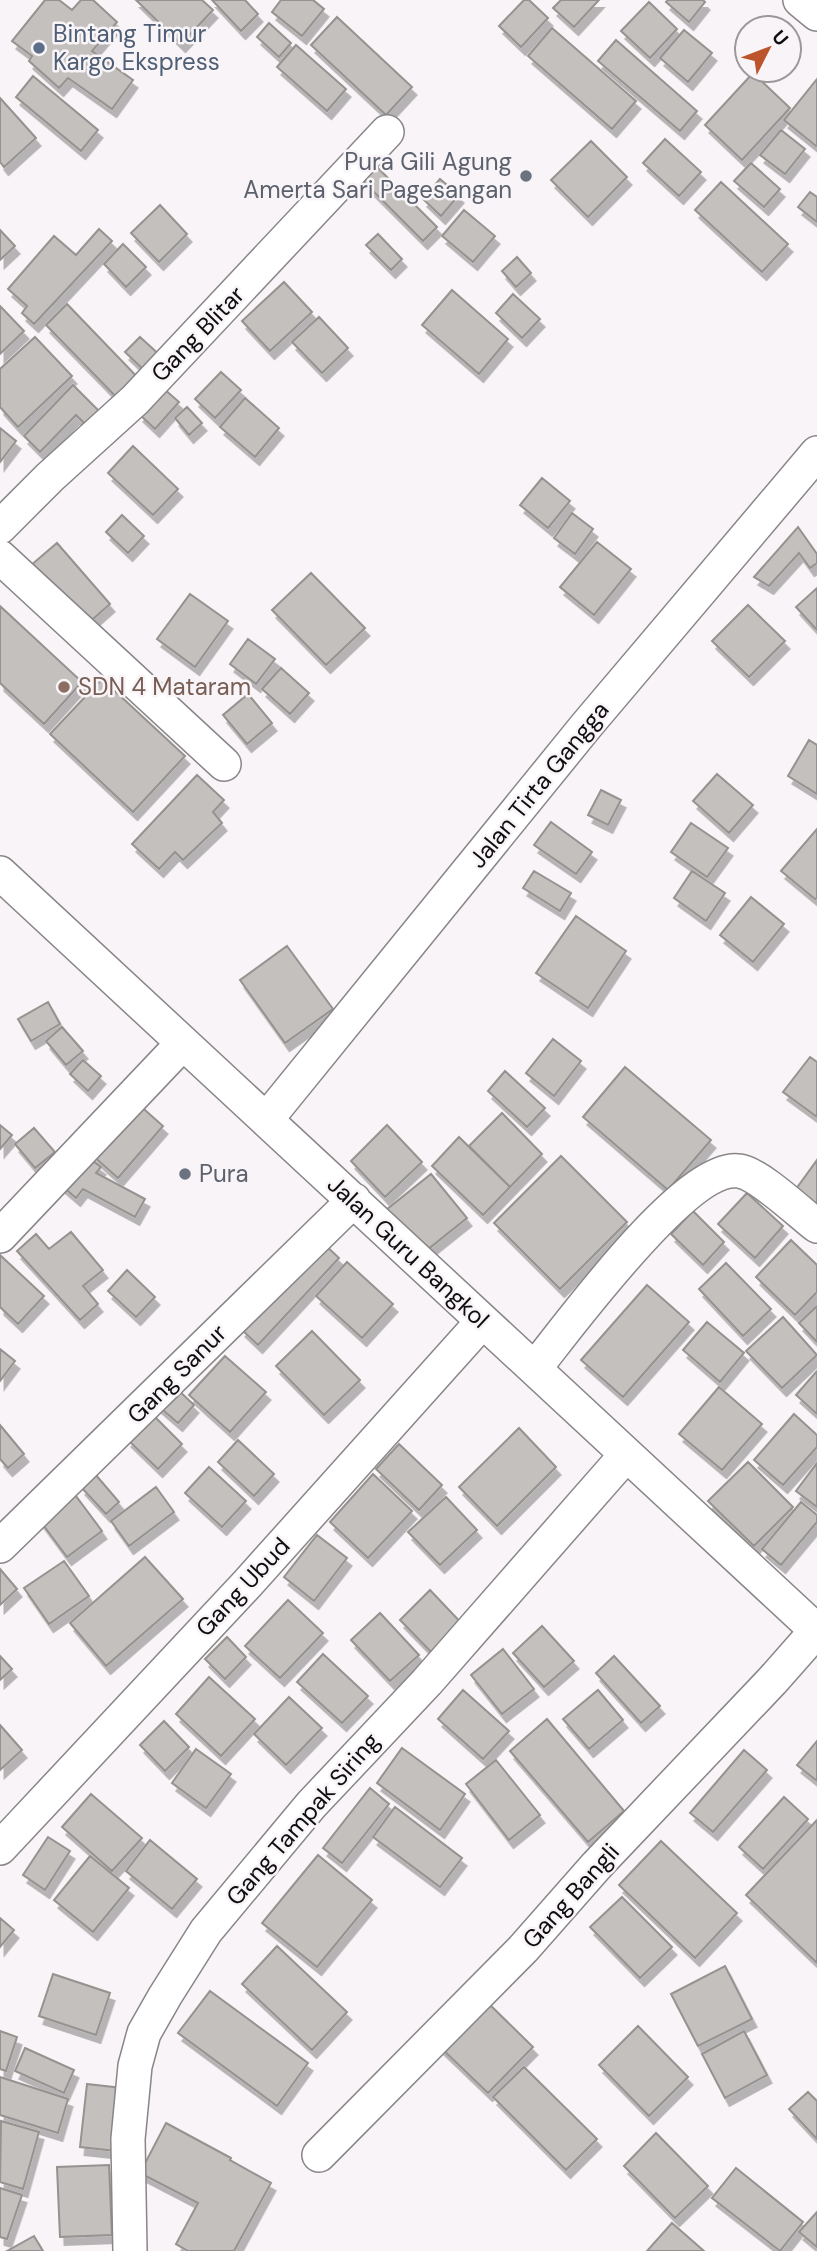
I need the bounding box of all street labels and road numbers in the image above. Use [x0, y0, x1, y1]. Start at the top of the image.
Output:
street label: Gang Blitar [144, 279, 251, 388]
street label: Jalan Tirta Gangga [462, 695, 615, 874]
street label: Jalan Guru Bangkol [321, 1169, 496, 1335]
street label: Gang Sanur [120, 1317, 233, 1430]
street label: Gang Ubud [189, 1531, 296, 1643]
street label: Gang Tampak Siring [219, 1726, 386, 1911]
street label: Gang Bangli [515, 1837, 626, 1955]

